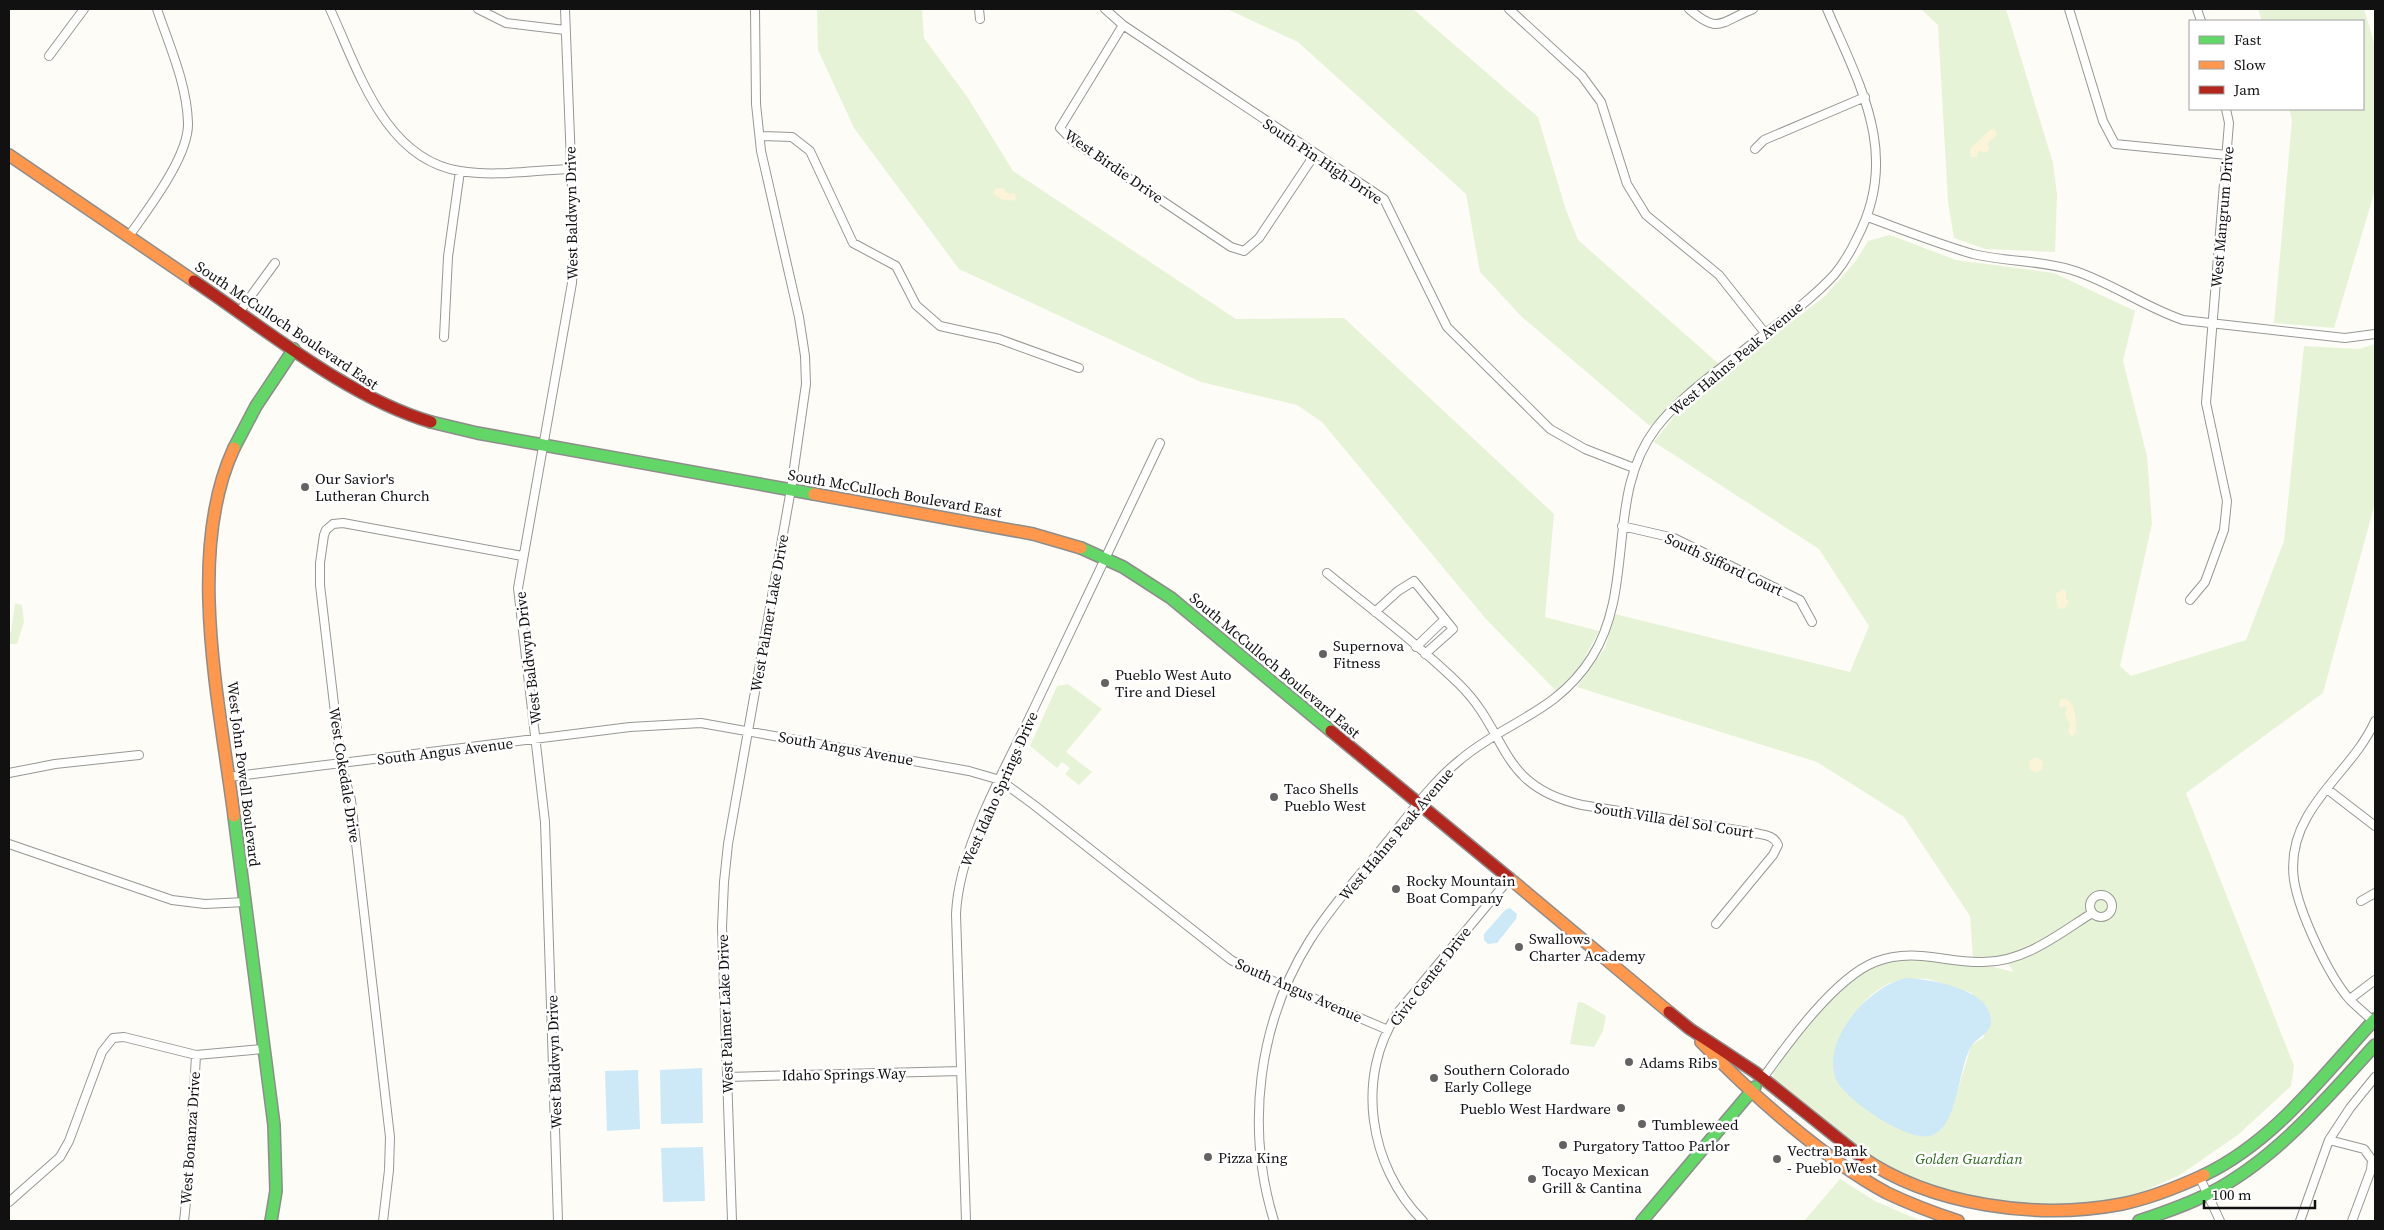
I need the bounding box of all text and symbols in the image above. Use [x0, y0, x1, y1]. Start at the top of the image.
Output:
legend [2189, 20, 2364, 110]
text: Fast [2234, 29, 2261, 50]
text: Slow [2234, 54, 2266, 75]
text: Jam [2233, 79, 2261, 100]
street label: South Pin High Drive [1259, 113, 1387, 209]
street label: West Birdie Drive [1060, 124, 1168, 208]
street label: West Mangrum Drive [2205, 145, 2239, 289]
street label: West Baldwyn Drive [559, 146, 583, 280]
street label: South McCulloch Boulevard East [191, 256, 383, 394]
street label: West Hahns Peak Avenue [1665, 296, 1807, 420]
street label: South McCulloch Boulevard East [786, 464, 1004, 522]
place label: Our Savior's Lutheran Church [315, 468, 430, 506]
marker: Our Savior's Lutheran Church [299, 481, 311, 493]
street label: South Sifford Court [1662, 527, 1787, 601]
street label: West Palmer Lake Drive [745, 532, 793, 693]
street label: South McCulloch Boulevard East [1185, 587, 1365, 743]
street label: West Baldwyn Drive [509, 590, 547, 726]
place label: Supernova Fitness [1333, 635, 1405, 673]
marker: Supernova Fitness [1317, 648, 1329, 660]
place label: Pueblo West Auto Tire and Diesel [1115, 664, 1232, 702]
marker: Pueblo West Auto Tire and Diesel [1099, 677, 1111, 689]
street label: West John Powell Boulevard [222, 680, 266, 868]
street label: West Cokedale Drive [324, 706, 366, 845]
street label: West Idaho Springs Drive [955, 708, 1043, 870]
street label: South Angus Avenue [777, 726, 915, 770]
street label: South Angus Avenue [376, 732, 514, 770]
street label: West Hahns Peak Avenue [1334, 763, 1458, 905]
place label: Taco Shells Pueblo West [1284, 778, 1366, 816]
marker: Taco Shells Pueblo West [1268, 791, 1280, 803]
street label: South Villa del Sol Court [1593, 797, 1755, 843]
place label: Rocky Mountain Boat Company [1406, 870, 1516, 908]
marker: Rocky Mountain Boat Company [1390, 883, 1402, 895]
street label: Civic Center Drive [1384, 921, 1476, 1030]
place label: Swallows Charter Academy [1529, 928, 1646, 966]
street label: West Palmer Lake Drive [712, 934, 738, 1094]
marker: Swallows Charter Academy [1513, 941, 1525, 953]
street label: South Angus Avenue [1232, 953, 1366, 1028]
street label: West Baldwyn Drive [541, 994, 567, 1129]
place label: Adams Ribs [1639, 1052, 1718, 1073]
marker: Adams Ribs [1623, 1056, 1635, 1068]
place label: Southern Colorado Early College [1444, 1059, 1570, 1097]
street label: Idaho Springs Way [782, 1062, 907, 1086]
street label: West Bonanza Drive [175, 1070, 205, 1205]
marker: Southern Colorado Early College [1428, 1072, 1440, 1084]
place label: Pueblo West Hardware [1460, 1098, 1611, 1119]
marker: Pueblo West Hardware [1615, 1102, 1627, 1114]
place label: Tumbleweed [1652, 1114, 1739, 1135]
marker: Tumbleweed [1636, 1118, 1648, 1130]
place label: Purgatory Tattoo Parlor [1573, 1135, 1731, 1156]
marker: Purgatory Tattoo Parlor [1557, 1139, 1569, 1151]
place label: Vectra Bank - Pueblo West [1787, 1140, 1877, 1178]
place label: Pizza King [1218, 1147, 1288, 1168]
park label: Golden Guardian [1915, 1148, 2023, 1169]
marker: Pizza King [1202, 1151, 1214, 1163]
marker: Vectra Bank - Pueblo West [1771, 1153, 1783, 1165]
place label: Tocayo Mexican Grill & Cantina [1542, 1160, 1649, 1198]
marker: Tocayo Mexican Grill & Cantina [1526, 1173, 1538, 1185]
scale bar [2204, 1178, 2315, 1210]
text: 100 m [2212, 1184, 2252, 1205]

